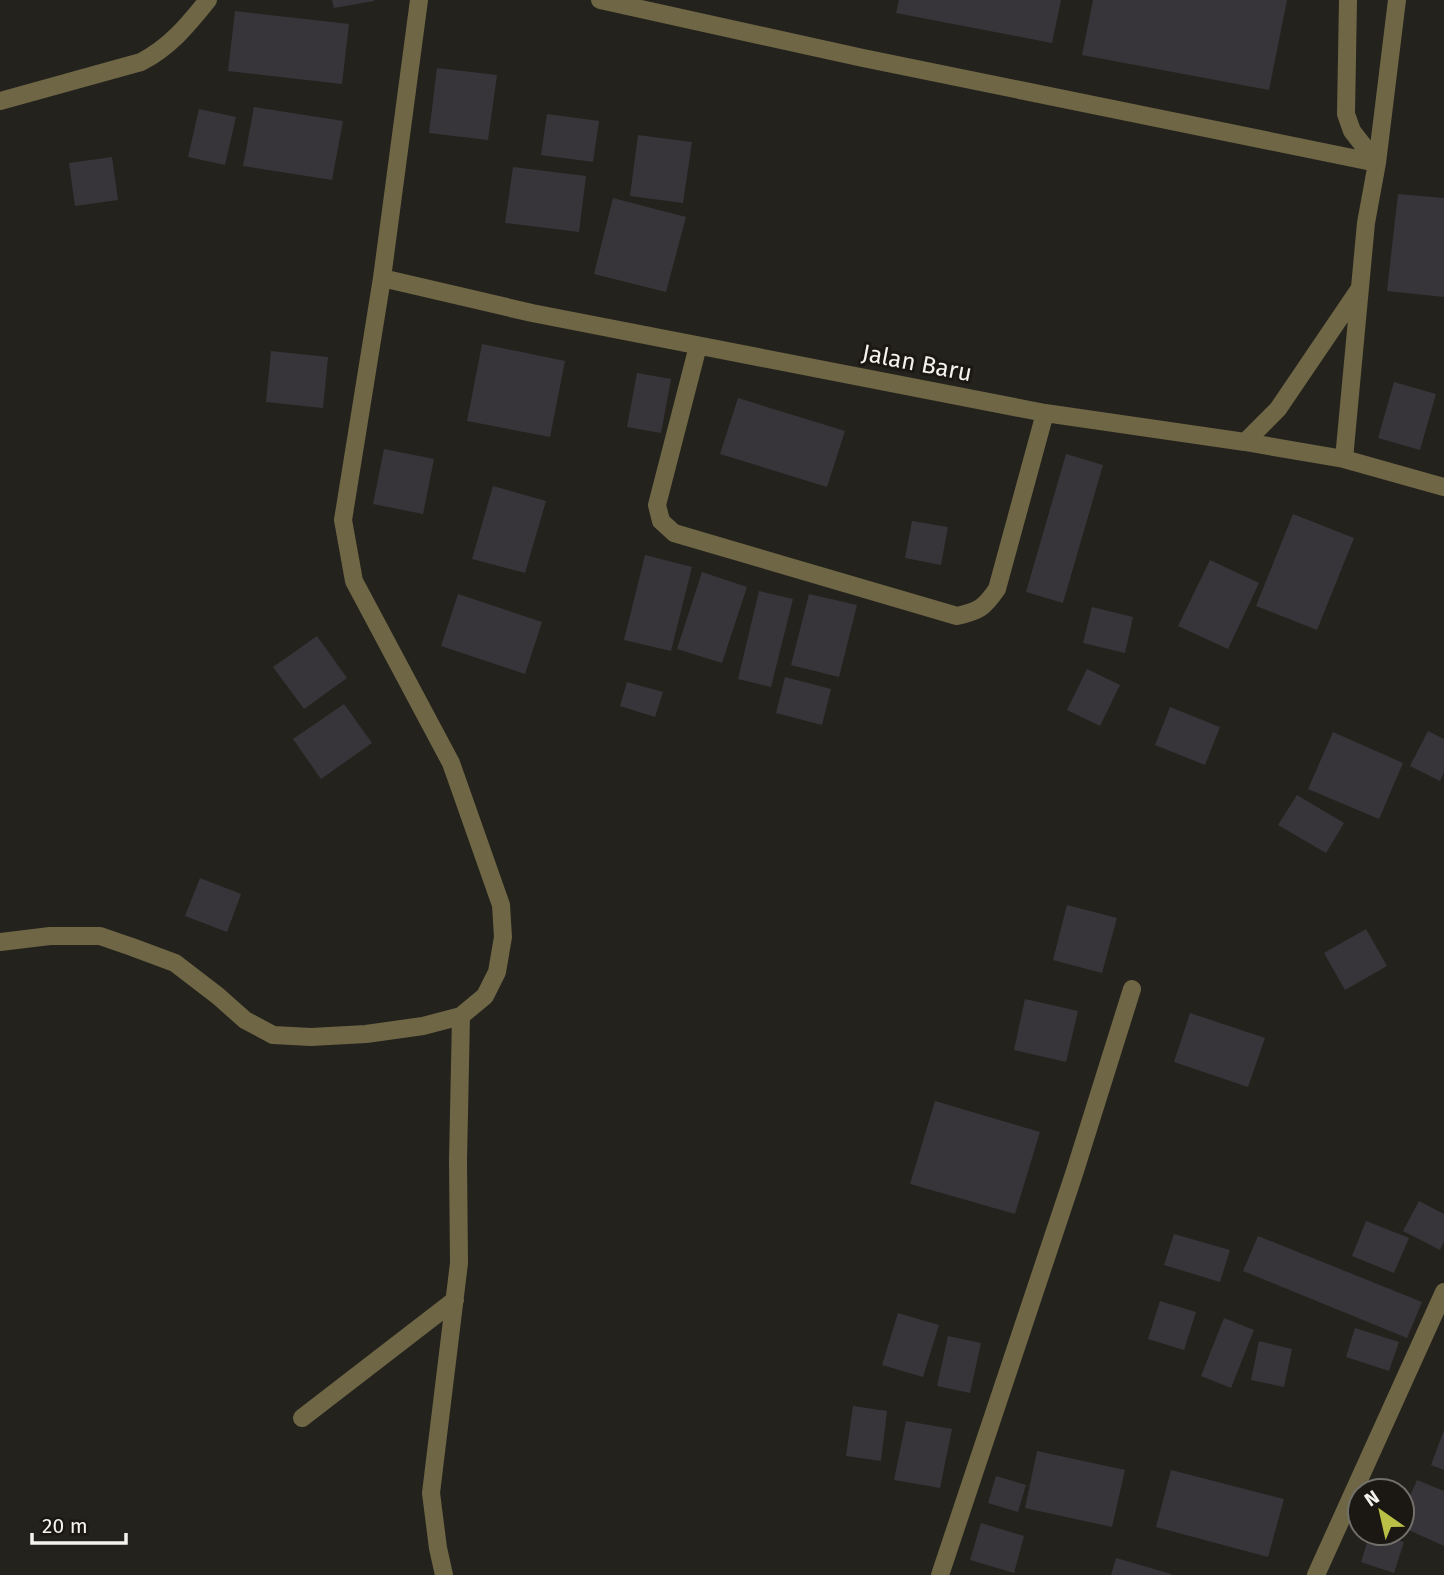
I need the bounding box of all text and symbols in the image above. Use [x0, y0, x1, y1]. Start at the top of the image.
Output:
street label: Jalan Baru [860, 339, 974, 387]
north arrow [1346, 1477, 1416, 1547]
text: N [1360, 1485, 1383, 1511]
scale bar [32, 1502, 126, 1546]
text: 20 m [42, 1513, 88, 1539]

